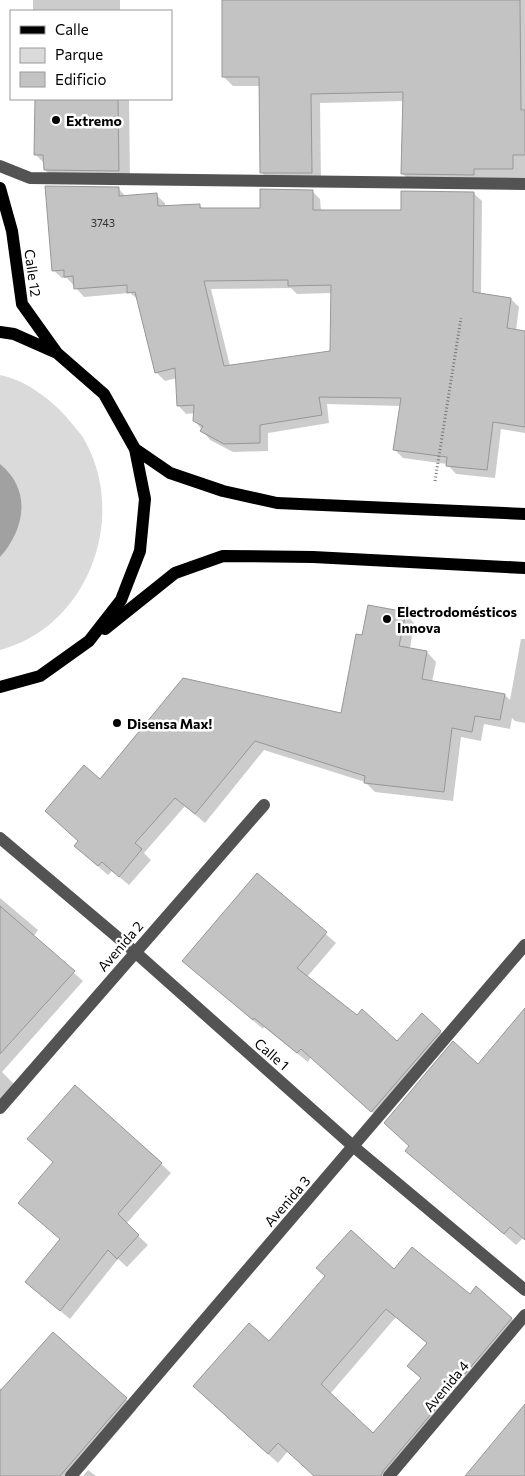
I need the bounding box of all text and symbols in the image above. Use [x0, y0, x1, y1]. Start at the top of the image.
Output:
legend [10, 10, 172, 100]
text: Calle [55, 20, 89, 38]
text: Parque [55, 45, 103, 63]
text: Edificio [55, 70, 106, 88]
place label: Extremo [66, 112, 122, 129]
marker: Extremo [50, 114, 62, 126]
house number: 3743 [91, 216, 115, 229]
street label: Calle 12 [21, 248, 45, 298]
place label: Electrodomésticos Innova [397, 603, 518, 636]
marker: Electrodomésticos Innova [381, 613, 393, 625]
place label: Disensa Max! [127, 715, 212, 732]
marker: Disensa Max! [111, 717, 123, 729]
street label: Avenida 2 [94, 917, 147, 975]
street label: Calle 1 [251, 1034, 293, 1074]
street label: Avenida 3 [261, 1172, 313, 1230]
street label: Avenida 4 [420, 1357, 473, 1415]

